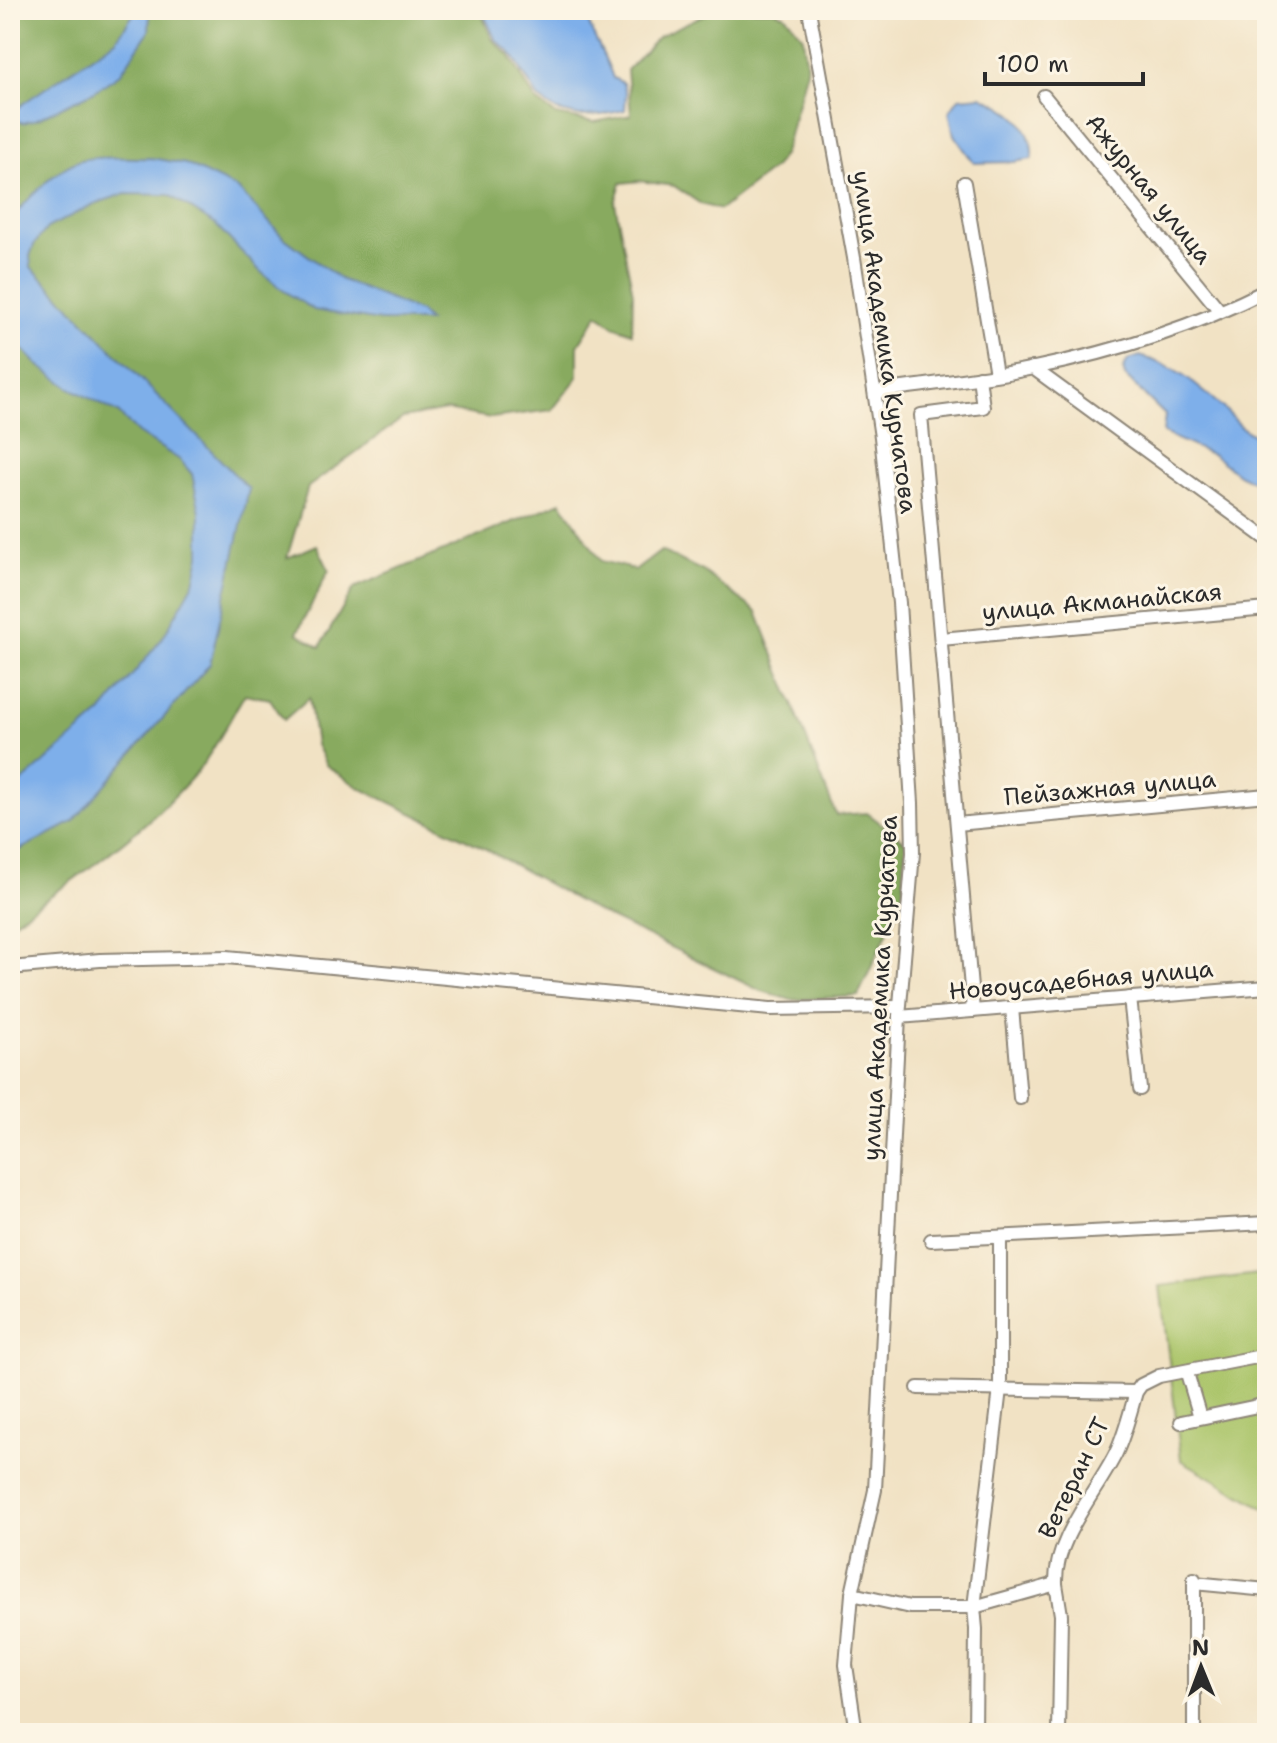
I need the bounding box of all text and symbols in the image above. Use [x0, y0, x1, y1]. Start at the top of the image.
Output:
scale bar [985, 36, 1143, 86]
text: 100 m [997, 48, 1069, 80]
street label: Ажурная улица [1078, 107, 1220, 271]
street label: улица Академика Курчатова [845, 168, 925, 516]
street label: улица Акманайская [981, 576, 1223, 628]
street label: Пейзажная улица [1003, 763, 1217, 813]
street label: улица Академика Курчатова [855, 814, 905, 1162]
street label: Новоусадебная улица [947, 952, 1215, 1007]
street label: Ветеран СТ [1031, 1412, 1117, 1544]
north arrow [1161, 1627, 1241, 1707]
text: N [1192, 1633, 1210, 1662]

